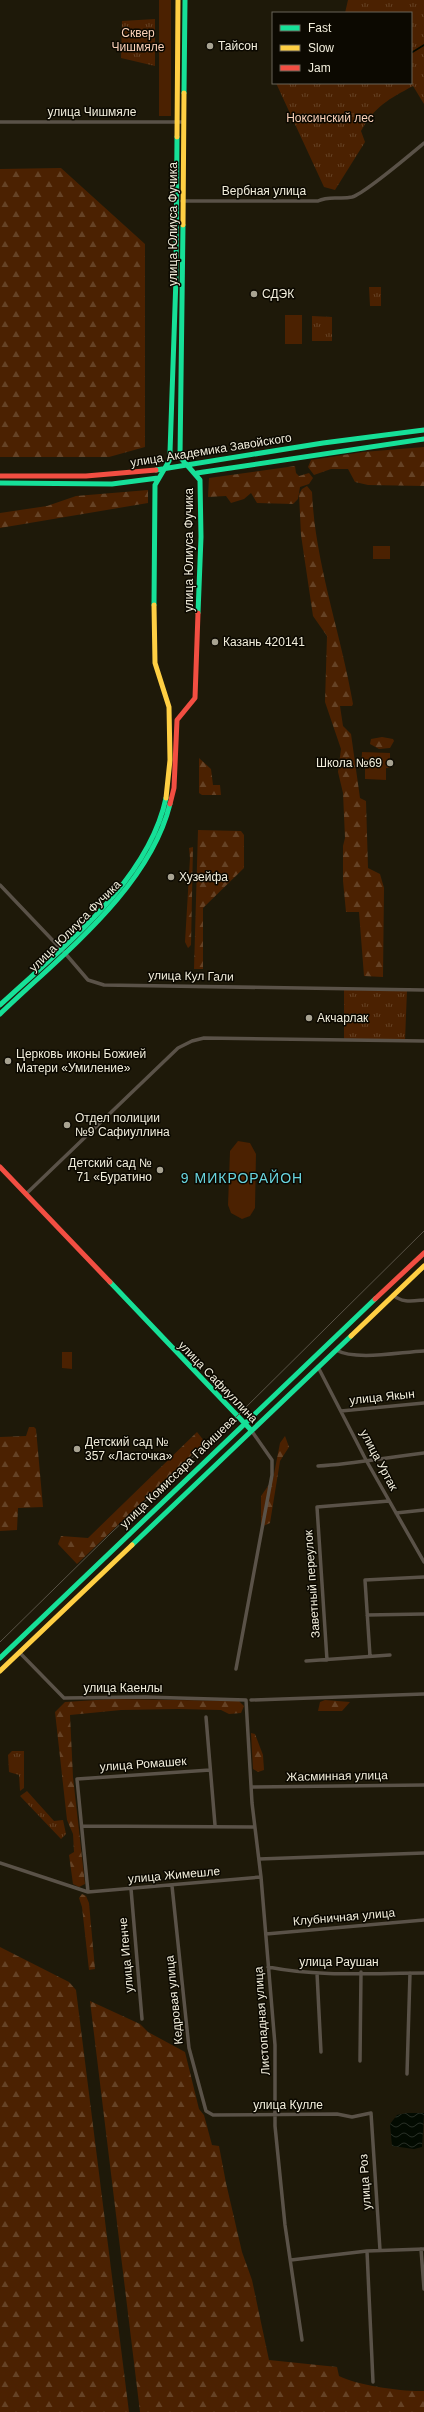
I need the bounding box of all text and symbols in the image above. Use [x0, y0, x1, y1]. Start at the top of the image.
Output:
legend [272, 12, 412, 84]
text: Fast [308, 21, 332, 35]
park label: Сквер Чишмяле [112, 26, 165, 54]
place label: Тайсон [218, 39, 258, 53]
marker: Тайсон [205, 41, 215, 51]
text: Slow [308, 41, 334, 55]
text: Jam [308, 61, 331, 75]
street label: улица Чишмяле [47, 105, 137, 119]
park label: Ноксинский лес [286, 111, 374, 125]
street label: улица Юлиуса Фучика [166, 162, 180, 286]
street label: Вербная улица [222, 184, 306, 198]
place label: СДЭК [262, 287, 294, 301]
marker: СДЭК [249, 289, 259, 299]
street label: улица Академика Завойского [129, 430, 293, 470]
street label: улица Юлиуса Фучика [182, 488, 196, 612]
place label: Казань 420141 [223, 635, 305, 649]
marker: Казань 420141 [210, 637, 220, 647]
place label: Школа №69 [316, 756, 382, 770]
marker: Школа №69 [385, 758, 395, 768]
place label: Хузейфа [179, 870, 228, 884]
marker: Хузейфа [166, 872, 176, 882]
street label: улица Юлиуса Фучика [26, 877, 124, 975]
street label: улица Кул Гали [148, 968, 234, 984]
place label: Акчарлак [317, 1011, 369, 1025]
marker: Акчарлак [304, 1013, 314, 1023]
place label: Церковь иконы Божией Матери «Умиление» [16, 1047, 146, 1075]
marker: Церковь иконы Божией Матери «Умиление» [3, 1056, 13, 1066]
place label: Отдел полиции №9 Сафиуллина [75, 1111, 170, 1139]
marker: Отдел полиции №9 Сафиуллина [62, 1120, 72, 1130]
place label: Детский сад № 71 «Буратино [68, 1156, 152, 1184]
marker: Детский сад № 71 «Буратино [155, 1165, 165, 1175]
district label: 9 МИКРОРАЙОН [181, 1169, 303, 1186]
street label: улица Сафиуллина [175, 1338, 261, 1426]
street label: улица Якын [349, 1387, 415, 1407]
street label: улица Комиссара Габишева [117, 1413, 239, 1531]
street label: улица Уртак [357, 1427, 401, 1494]
place label: Детский сад № 357 «Ласточка» [85, 1435, 173, 1463]
marker: Детский сад № 357 «Ласточка» [72, 1444, 82, 1454]
street label: Заветный переулок [301, 1529, 323, 1639]
street label: улица Каенлы [84, 1681, 162, 1695]
street label: улица Ромашек [99, 1754, 188, 1774]
street label: Жасминная улица [286, 1768, 388, 1784]
street label: улица Жимешле [127, 1864, 221, 1886]
street label: Клубничная улица [292, 1906, 396, 1928]
street label: улица Игенче [116, 1917, 136, 1993]
street label: Кедровая улица [162, 1954, 186, 2045]
street label: улица Раушан [299, 1955, 379, 1969]
street label: Листопадная улица [251, 1966, 273, 2076]
street label: улица Кулле [253, 2098, 323, 2112]
street label: улица Роз [356, 2153, 374, 2210]

